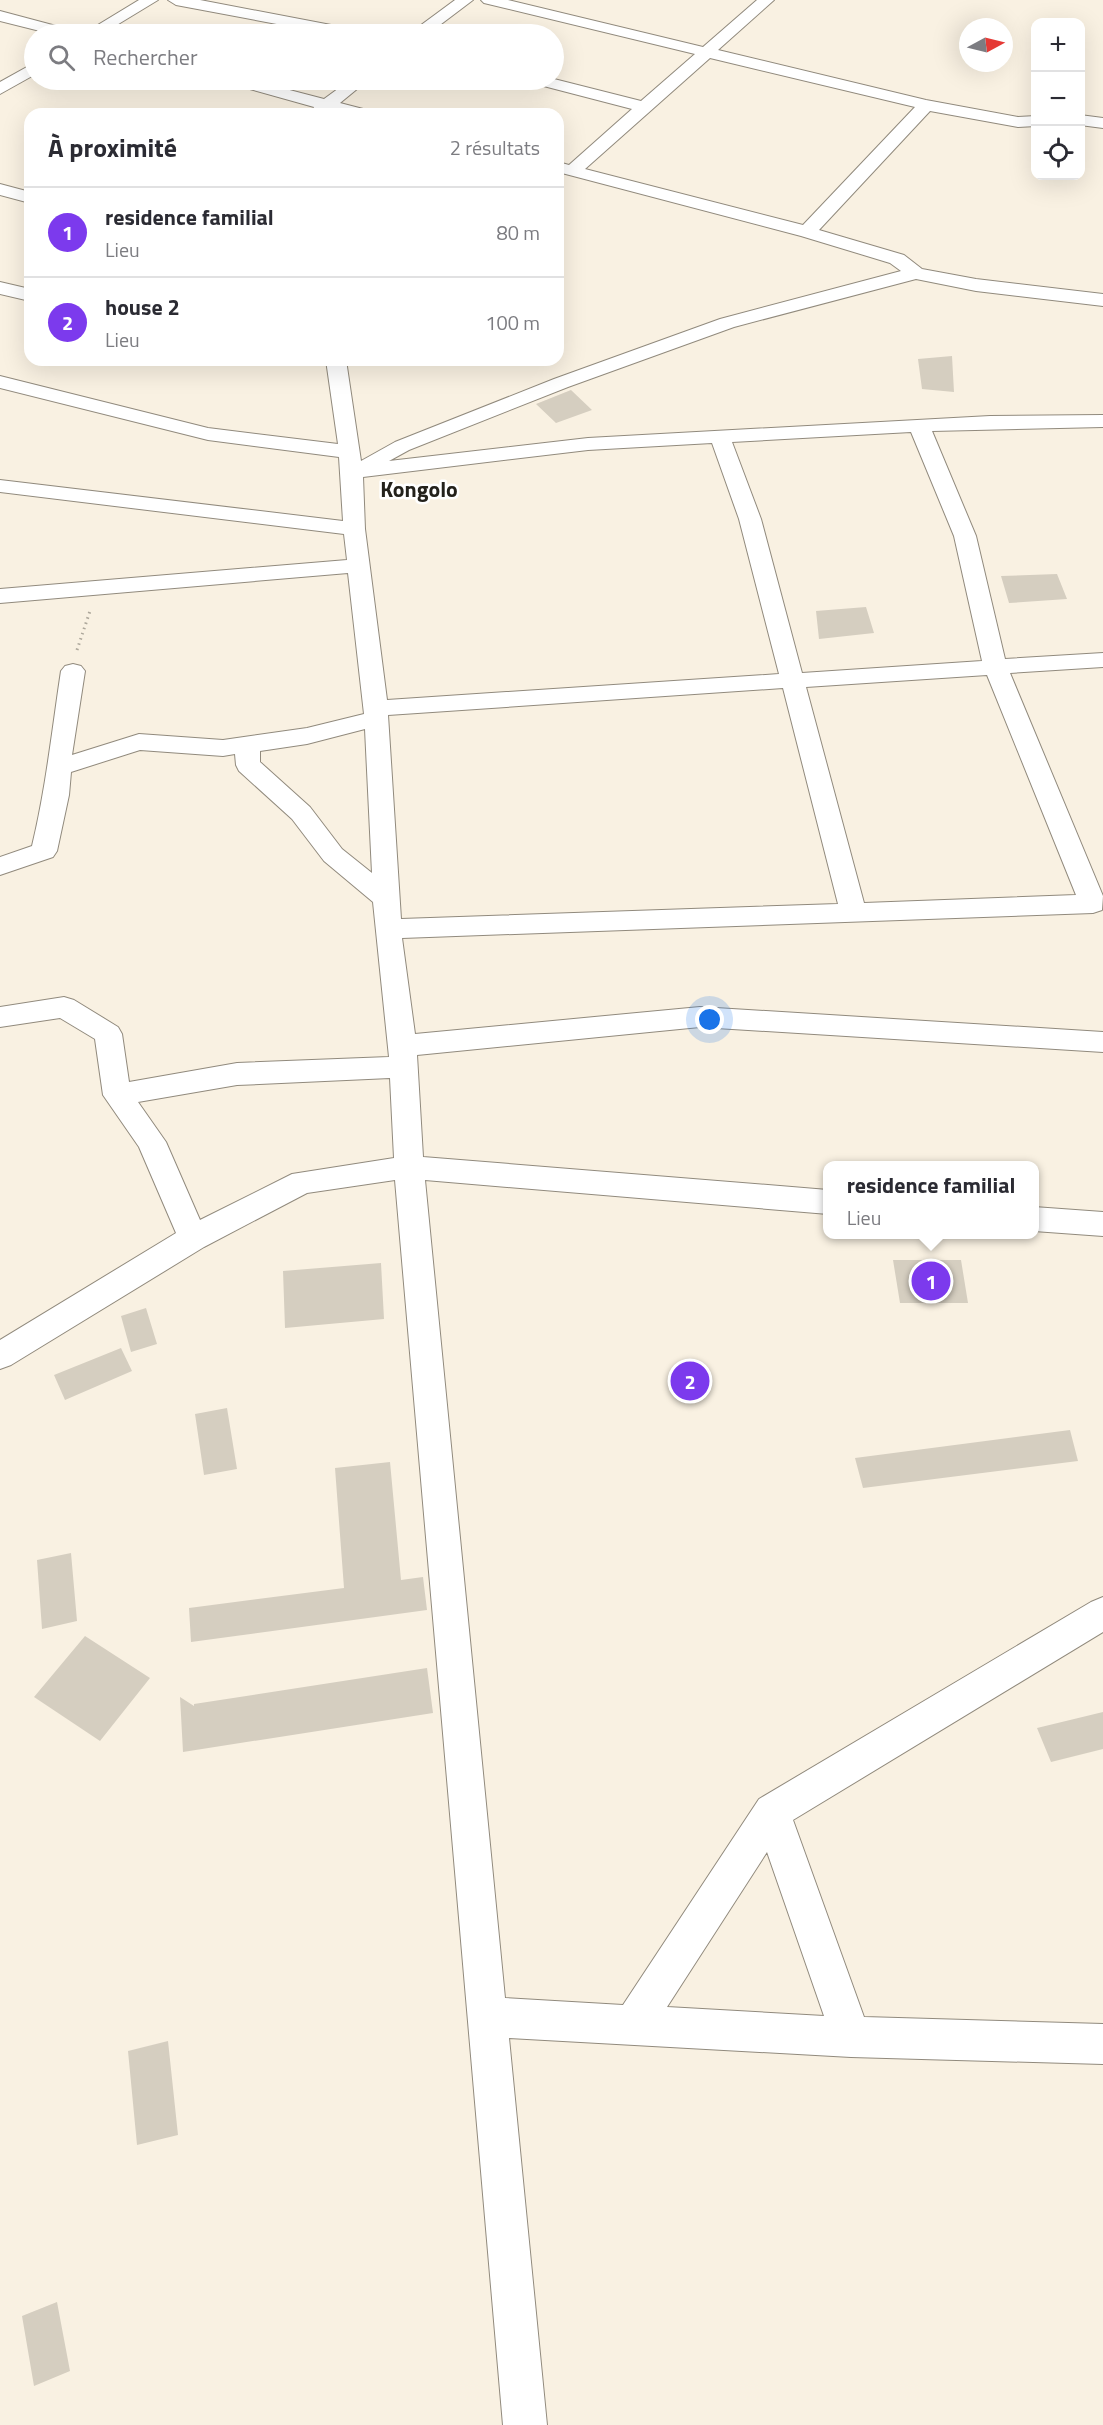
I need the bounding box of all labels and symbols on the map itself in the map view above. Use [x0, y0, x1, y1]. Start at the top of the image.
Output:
north arrow [959, 18, 1013, 72]
district label: Kongolo [380, 472, 458, 506]
your location [695, 1005, 724, 1034]
pin: 1 [912, 1258, 950, 1304]
pin: 2 [670, 1358, 710, 1404]

